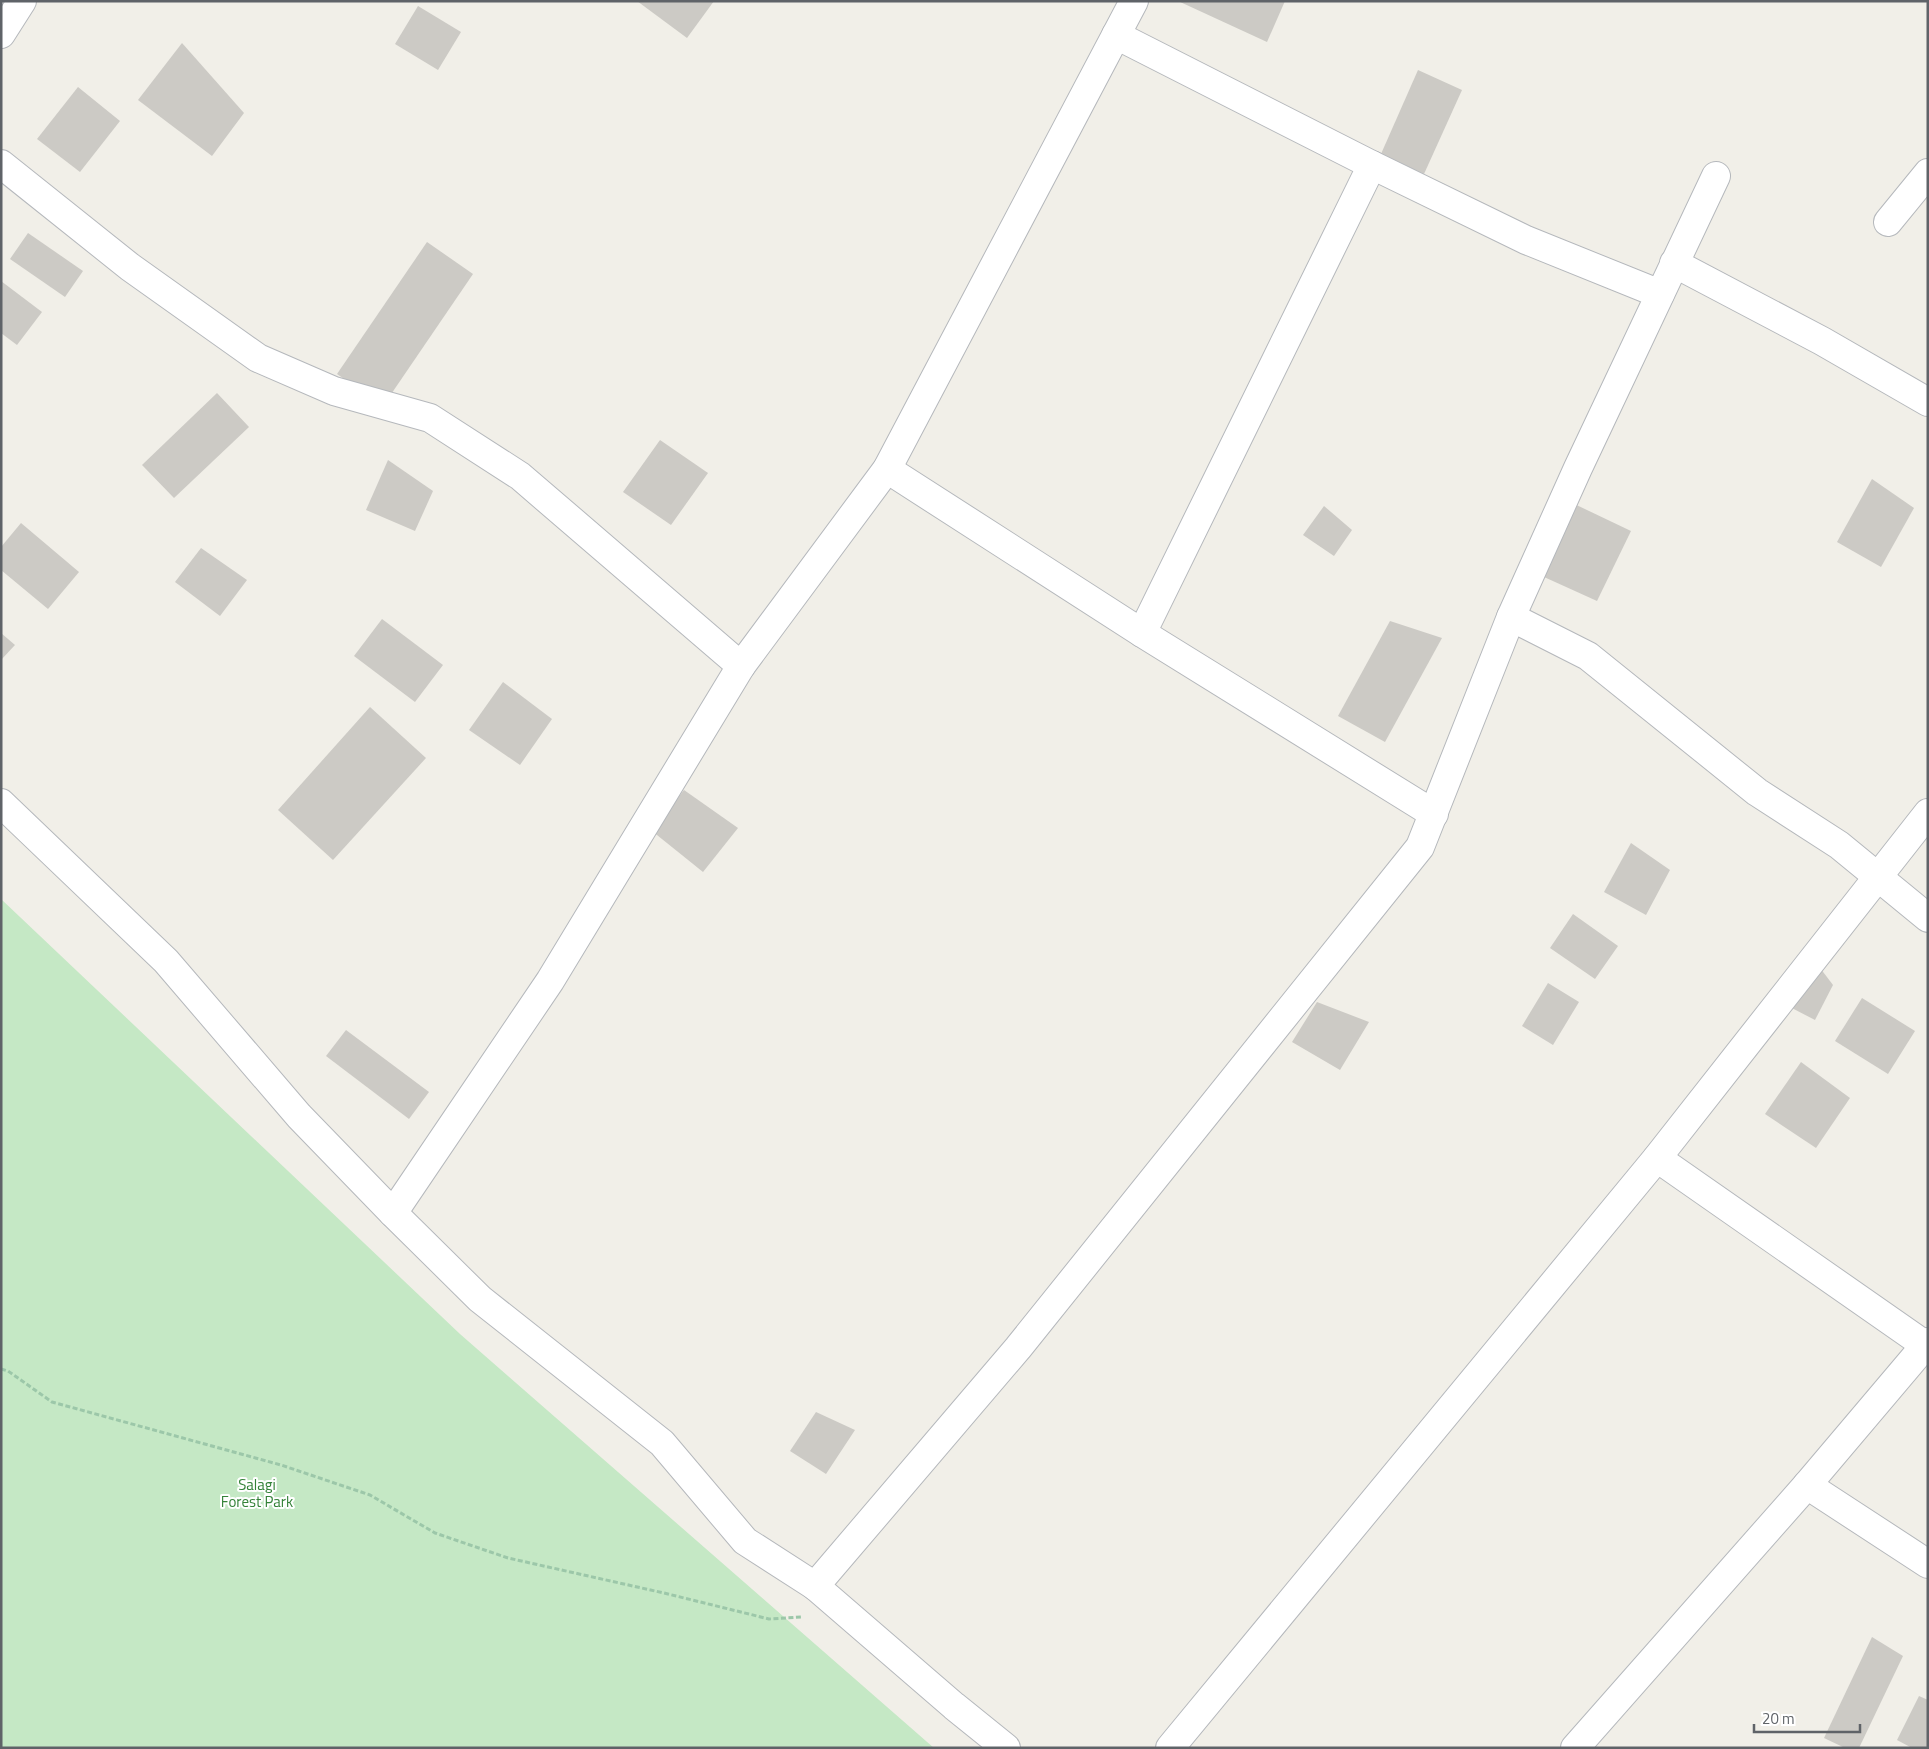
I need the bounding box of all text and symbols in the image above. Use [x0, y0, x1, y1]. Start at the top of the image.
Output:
park label: Salagi Forest Park [221, 1473, 293, 1513]
scale bar [1754, 1702, 1860, 1734]
text: 20 m [1762, 1707, 1795, 1730]

